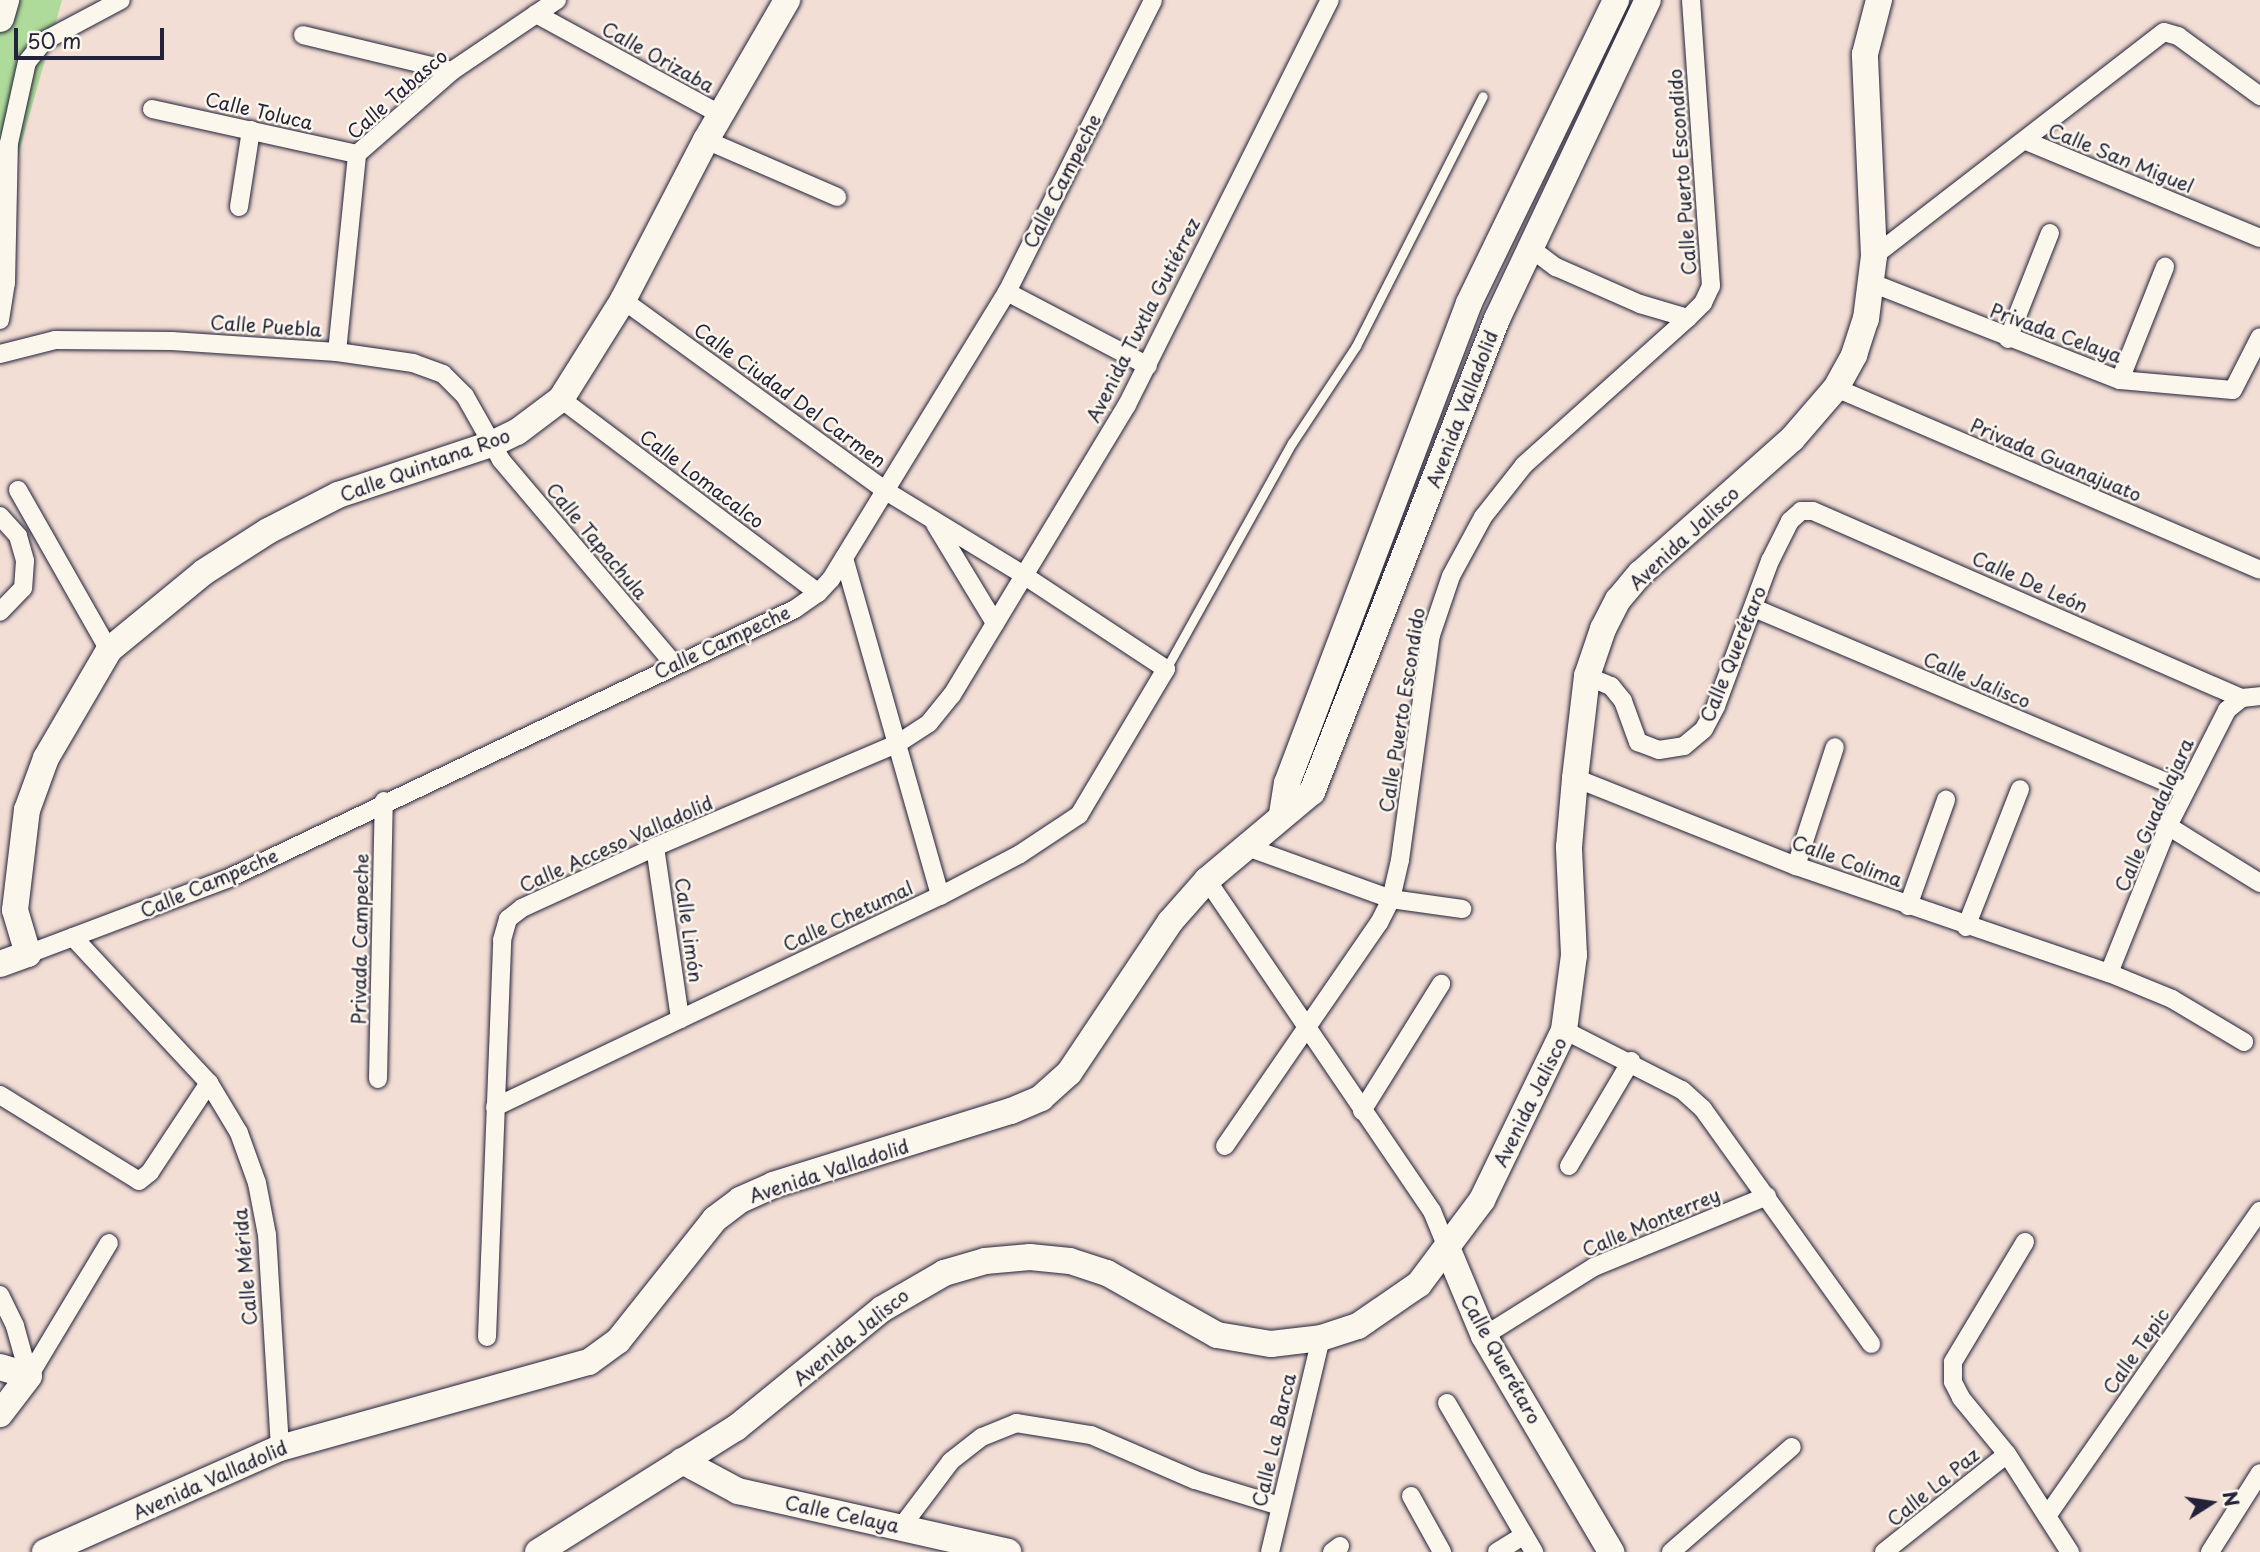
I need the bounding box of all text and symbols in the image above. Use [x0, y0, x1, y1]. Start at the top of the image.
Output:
scale bar [18, 14, 168, 58]
street label: Calle Orizaba [597, 16, 719, 98]
text: 50 m [27, 24, 81, 56]
street label: Calle Tabasco [342, 44, 452, 144]
street label: Calle Puerto Escondido [1663, 67, 1701, 277]
street label: Calle Toluca [203, 87, 315, 135]
street label: Calle Campeche [1018, 110, 1106, 252]
street label: Calle San Miguel [2045, 119, 2197, 197]
street label: Avenida Tuxtla Gutiérrez [1081, 214, 1205, 426]
street label: Privada Celaya [1987, 299, 2125, 367]
street label: Calle Puebla [209, 311, 323, 341]
street label: Calle Ciudad Del Carmen [689, 317, 891, 473]
street label: Avenida Valladolid [1422, 327, 1502, 491]
street label: Privada Guanajuato [1967, 414, 2145, 506]
street label: Calle Quintana Roo [338, 424, 512, 506]
street label: Calle Lomacalco [635, 425, 769, 533]
street label: Calle Tapachula [542, 478, 652, 604]
street label: Avenida Jalisco [1624, 481, 1744, 595]
street label: Calle De León [1968, 546, 2092, 618]
street label: Calle Querétaro [1695, 582, 1771, 726]
street label: Calle Campeche [650, 600, 794, 684]
street label: Calle Puerto Escondido [1374, 605, 1430, 815]
street label: Calle Jalisco [1920, 647, 2034, 713]
street label: Calle Guadalajara [2109, 733, 2199, 897]
street label: Calle Acceso Valladolid [516, 791, 716, 897]
street label: Calle Colima [1788, 830, 1906, 892]
street label: Calle Campeche [136, 844, 282, 922]
street label: Privada Campeche [347, 853, 373, 1025]
street label: Calle Limón [670, 876, 708, 984]
street label: Calle Chetumal [779, 876, 917, 956]
street label: Avenida Jalisco [1489, 1033, 1571, 1171]
street label: Avenida Valladolid [746, 1134, 912, 1208]
street label: Calle Monterrey [1579, 1183, 1723, 1261]
street label: Calle Mérida [229, 1208, 261, 1326]
street label: Avenida Jalisco [789, 1284, 913, 1390]
street label: Calle Querétaro [1455, 1289, 1547, 1429]
street label: Calle Tepic [2098, 1304, 2174, 1398]
street label: Calle La Barca [1247, 1370, 1301, 1510]
street label: Avenida Valladolid [129, 1436, 291, 1524]
street label: Calle La Paz [1882, 1443, 1984, 1531]
north arrow [2176, 1468, 2246, 1538]
text: N [2216, 1488, 2247, 1509]
street label: Calle Celaya [783, 1491, 901, 1537]

